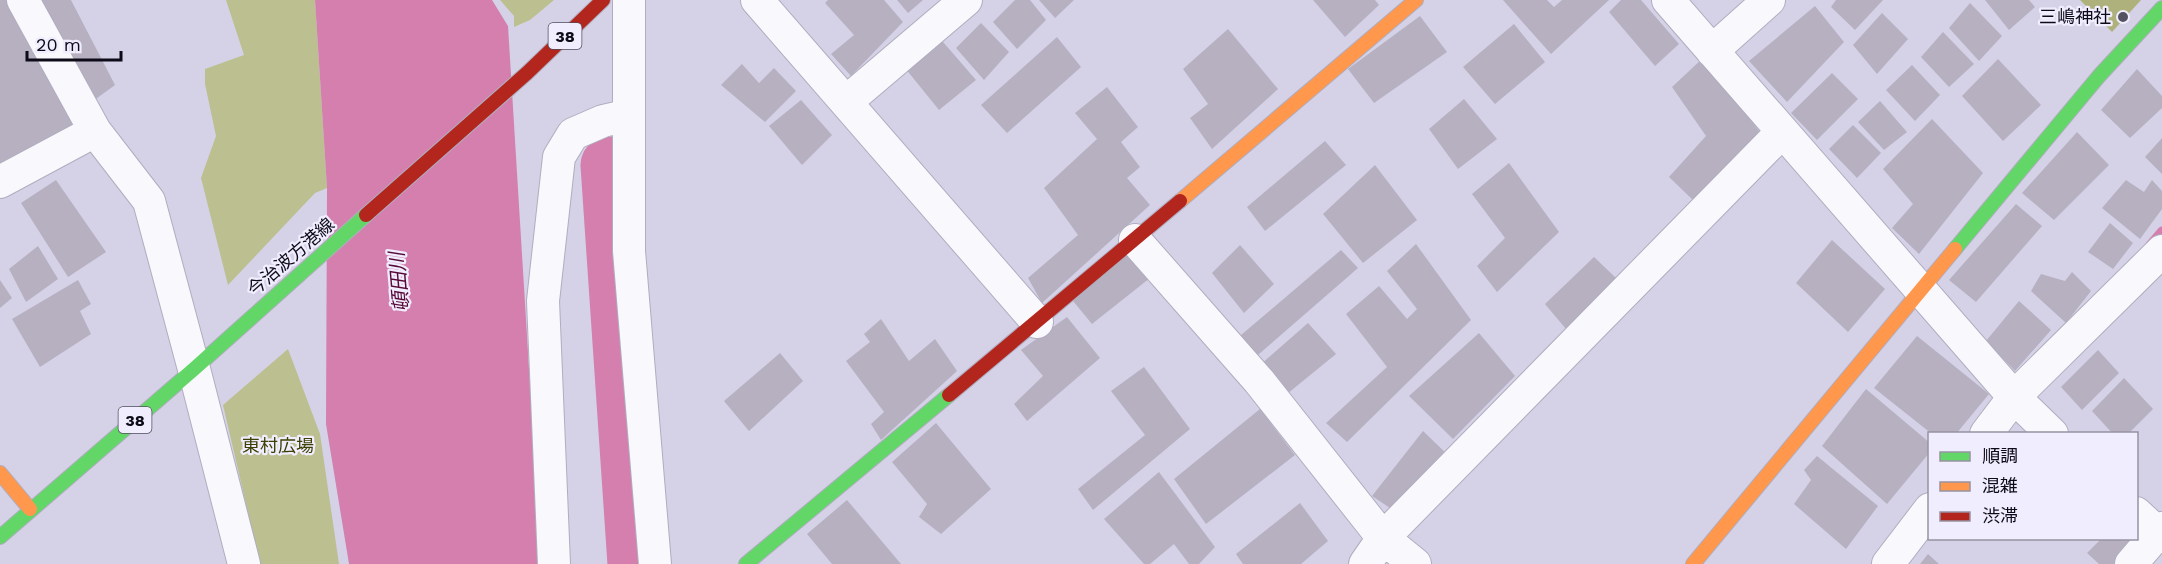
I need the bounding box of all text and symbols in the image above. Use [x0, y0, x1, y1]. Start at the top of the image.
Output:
place label: 三嶋神社 [2039, 6, 2111, 27]
marker: 三嶋神社 [2116, 10, 2130, 24]
road number: 38 [548, 23, 582, 49]
scale bar [27, 24, 122, 62]
text: 20 m [36, 34, 81, 55]
street label: 今治波方港線 [243, 213, 338, 300]
water label: 頓田川 [384, 249, 414, 313]
road number: 38 [118, 407, 152, 433]
legend [1928, 432, 2138, 540]
park label: 東村広場 [242, 435, 314, 456]
text: 順調 [1982, 445, 2018, 466]
text: 混雑 [1982, 475, 2018, 496]
text: 渋滞 [1982, 505, 2018, 526]

